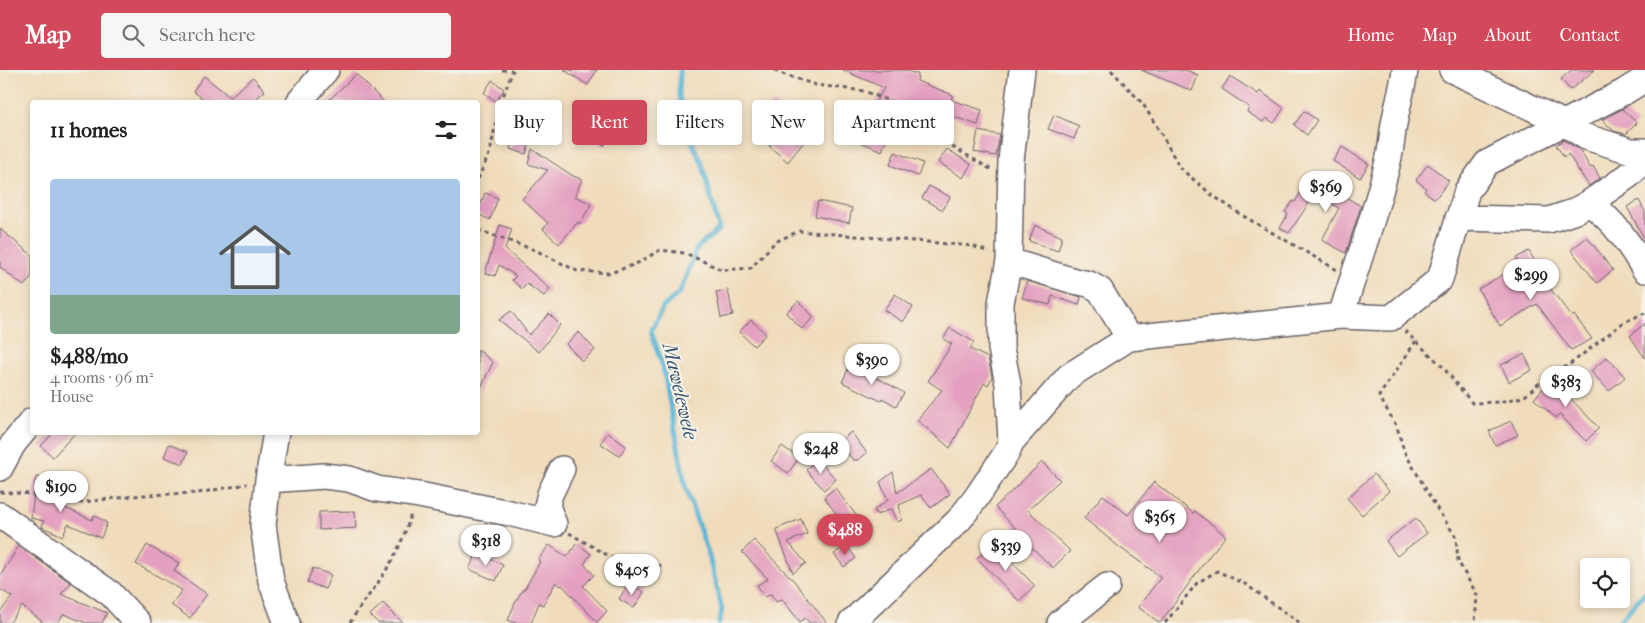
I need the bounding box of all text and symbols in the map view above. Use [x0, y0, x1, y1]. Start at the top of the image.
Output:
search box [101, 13, 451, 58]
text: Map [25, 21, 71, 49]
icon: search [119, 21, 147, 49]
text: Search here [159, 24, 255, 46]
text: Home [1347, 25, 1394, 46]
text: Map [1422, 25, 1457, 46]
text: About [1485, 25, 1531, 46]
text: Contact [1559, 25, 1620, 46]
chip: Buy [495, 100, 562, 145]
chip: Rent [572, 100, 647, 145]
chip: Filters [657, 100, 742, 145]
chip: New [752, 100, 824, 145]
chip: Apartment [834, 100, 954, 145]
icon: filters [432, 116, 460, 144]
text: 11 homes [50, 118, 127, 142]
pin: $369 [1296, 170, 1356, 213]
text: $369 [1310, 177, 1342, 196]
icon: home [210, 212, 300, 302]
pin: $299 [1501, 258, 1561, 301]
text: $299 [1514, 265, 1548, 284]
water label: Mawelewele [657, 338, 702, 443]
text: $488/mo [50, 344, 128, 368]
pin: $390 [842, 344, 902, 386]
text: $390 [856, 350, 888, 369]
pin: $383 [1536, 366, 1596, 408]
text: 4 rooms · 96 m² [50, 368, 153, 387]
text: $383 [1551, 372, 1581, 391]
text: House [50, 387, 93, 406]
pin: $248 [791, 432, 851, 475]
text: $248 [804, 439, 838, 458]
pin: $190 [31, 470, 91, 513]
text: $190 [45, 477, 77, 496]
pin: $365 [1130, 500, 1190, 543]
text: $365 [1145, 507, 1175, 526]
pin: $488 [815, 514, 875, 556]
text: $488 [828, 520, 862, 539]
pin: $318 [456, 524, 516, 567]
pin: $339 [976, 530, 1036, 572]
text: $318 [471, 531, 501, 550]
text: $339 [991, 536, 1021, 555]
pin: $405 [602, 554, 662, 596]
map controls [1580, 558, 1630, 608]
button: locate [1580, 558, 1630, 608]
text: $405 [615, 560, 649, 579]

